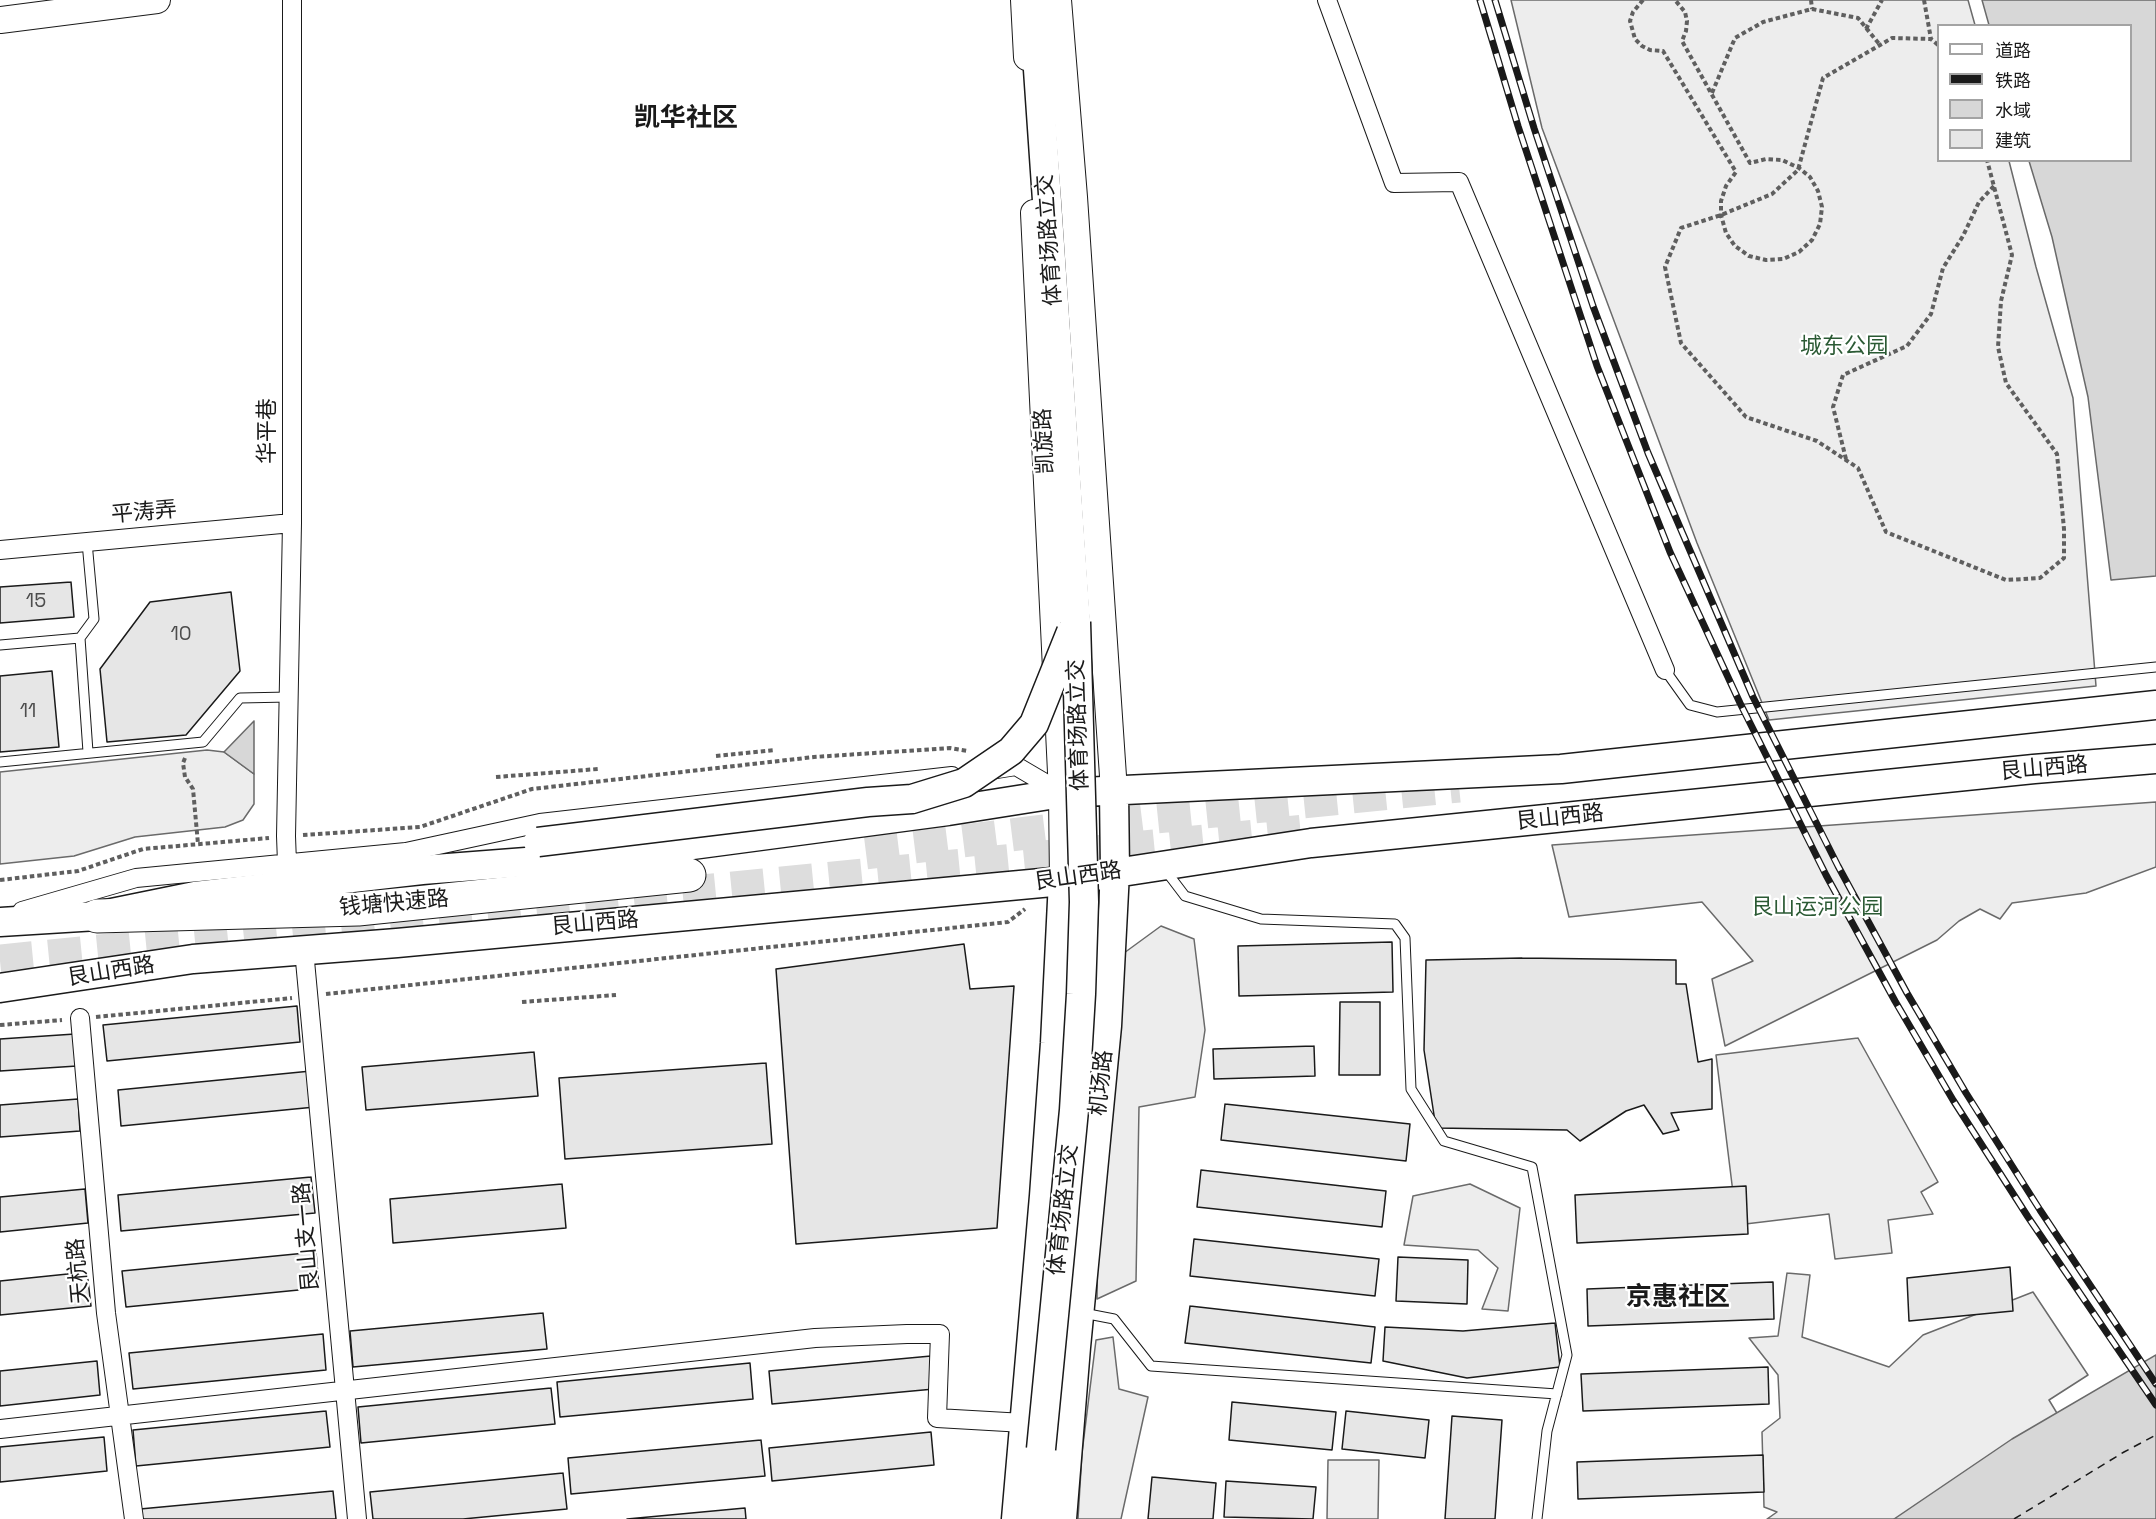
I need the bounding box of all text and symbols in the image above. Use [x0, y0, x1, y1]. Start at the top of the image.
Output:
legend [1937, 24, 2132, 162]
text: 道路 [1995, 39, 2031, 62]
text: 铁路 [1995, 69, 2031, 92]
text: 水域 [1995, 99, 2031, 122]
district label: 凯华社区 [634, 103, 738, 135]
text: 建筑 [1995, 129, 2031, 152]
street label: 体育场路立交 [1032, 173, 1068, 307]
park label: 城东公园 [1800, 334, 1888, 360]
street label: 华平巷 [255, 398, 281, 464]
street label: 凯旋路 [1030, 407, 1060, 475]
street label: 平涛弄 [110, 497, 178, 529]
house number: 15 [26, 590, 46, 614]
house number: 10 [170, 623, 192, 647]
street label: 体育场路立交 [1064, 659, 1094, 791]
house number: 11 [20, 700, 36, 724]
street label: 艮山西路 [1999, 752, 2089, 786]
street label: 艮山西路 [1515, 800, 1605, 836]
street label: 艮山西路 [1033, 858, 1123, 896]
street label: 钱塘快速路 [338, 886, 450, 922]
park label: 艮山运河公园 [1751, 895, 1883, 921]
street label: 艮山西路 [550, 907, 640, 941]
street label: 艮山西路 [65, 952, 157, 992]
street label: 机场路 [1085, 1049, 1119, 1117]
street label: 体育场路立交 [1044, 1143, 1084, 1277]
street label: 艮山支一路 [289, 1181, 325, 1293]
street label: 天杭路 [63, 1237, 95, 1305]
district label: 京惠社区 [1626, 1282, 1730, 1314]

